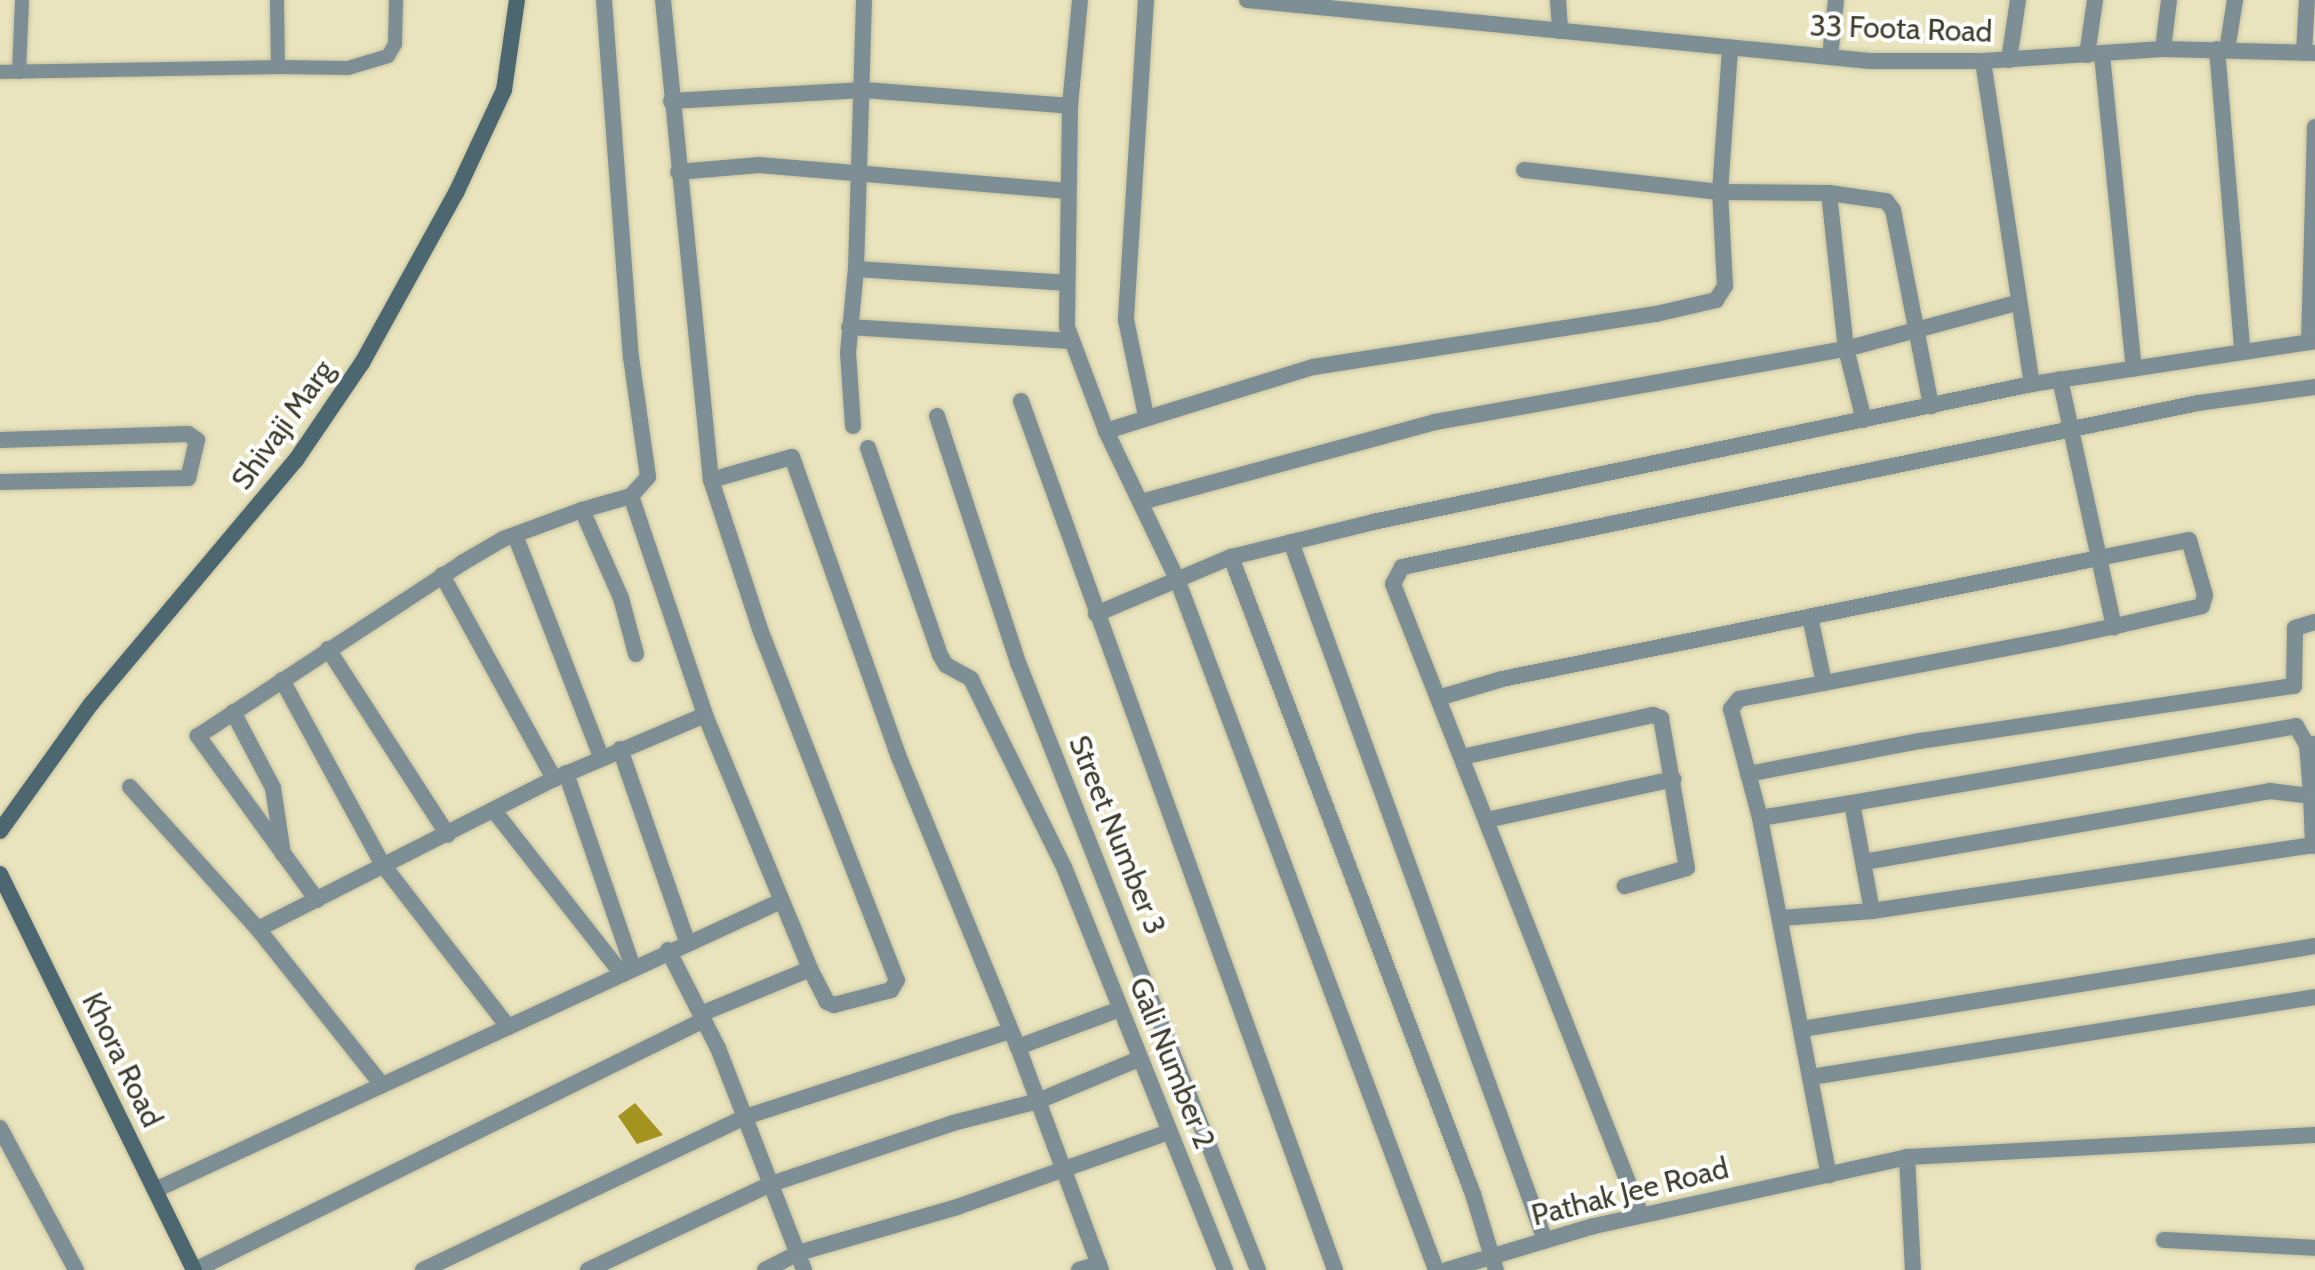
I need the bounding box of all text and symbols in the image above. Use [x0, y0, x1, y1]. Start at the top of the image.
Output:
street label: 33 Foota Road [1809, 8, 1993, 50]
street label: Shivaji Marg [224, 353, 342, 497]
street label: Street Number 3 [1061, 730, 1173, 940]
street label: Gali Number 2 [1121, 972, 1223, 1154]
street label: Khora Road [74, 987, 170, 1133]
street label: Pathak Jee Road [1528, 1150, 1732, 1234]

